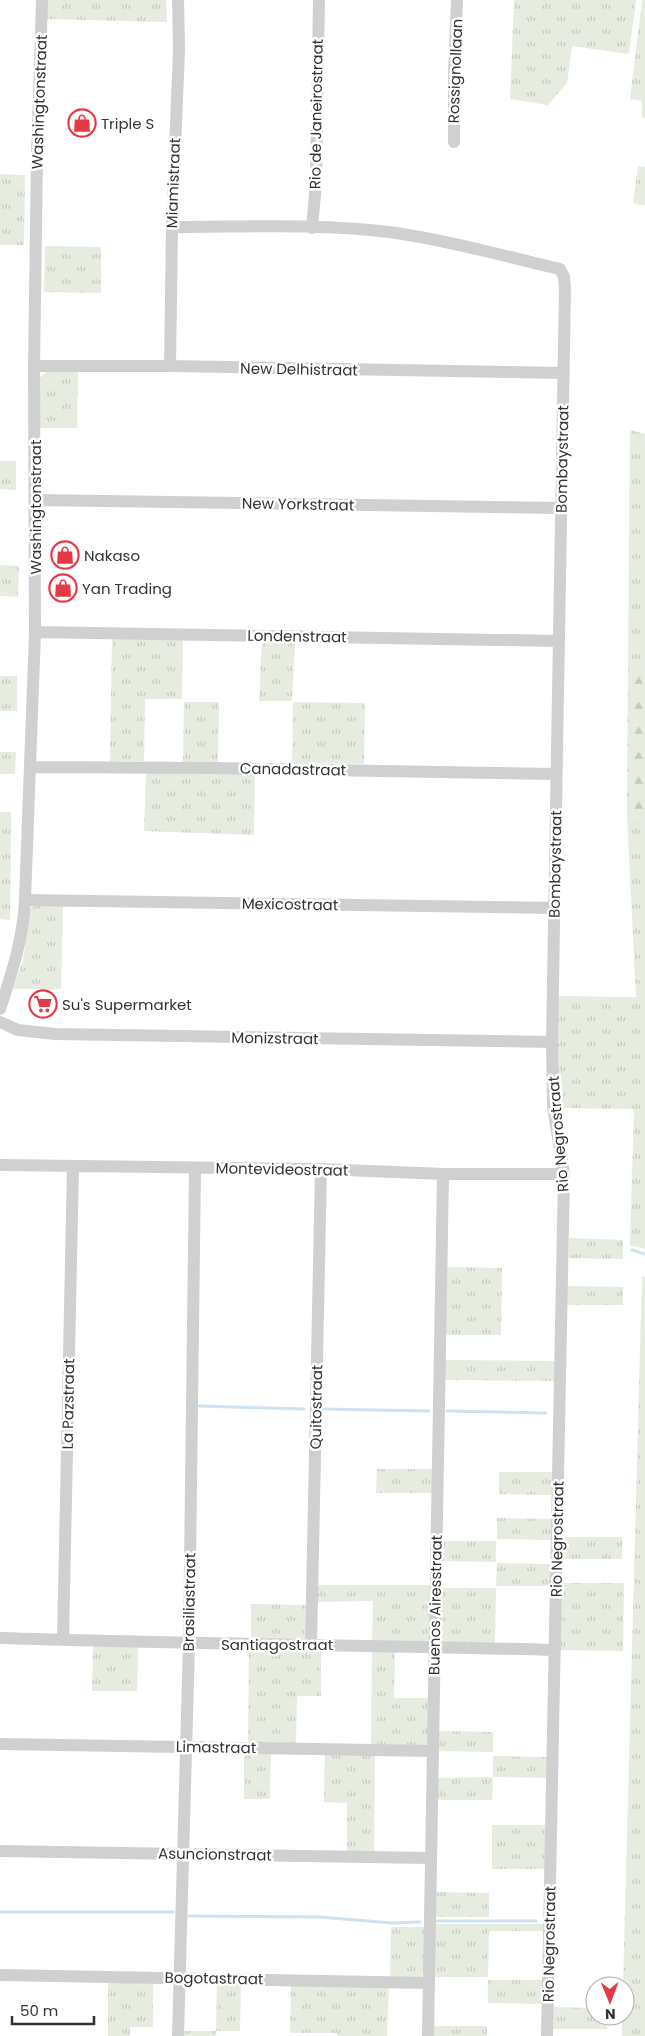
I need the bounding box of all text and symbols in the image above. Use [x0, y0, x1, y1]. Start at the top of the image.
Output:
street label: Rossignollaan [443, 18, 467, 124]
street label: Washingtonstraat [26, 34, 52, 170]
street label: Rio de Janeirostraat [304, 39, 328, 189]
shop icon: Triple S [67, 108, 97, 138]
place label: Triple S [101, 113, 154, 134]
street label: Miamistraat [161, 137, 185, 229]
street label: New Delhistraat [240, 357, 358, 381]
street label: Bombaystraat [551, 405, 573, 513]
street label: Washingtonstraat [25, 440, 46, 574]
street label: New Yorkstraat [242, 493, 354, 515]
shop icon: Nakaso [50, 540, 80, 570]
place label: Nakaso [84, 545, 140, 566]
shop icon: Yan Trading [48, 573, 78, 603]
place label: Yan Trading [82, 578, 172, 599]
street label: Londenstraat [247, 625, 347, 647]
street label: Canadastraat [240, 758, 346, 780]
street label: Bombaystraat [544, 810, 566, 918]
street label: Mexicostraat [242, 893, 338, 915]
supermarket icon: Su's Supermarket [28, 989, 58, 1019]
place label: Su's Supermarket [62, 994, 192, 1015]
street label: Monizstraat [231, 1027, 319, 1049]
street label: Rio Negrostraat [542, 1075, 574, 1193]
street label: Montevideostraat [215, 1157, 349, 1181]
street label: La Pazstraat [57, 1358, 79, 1450]
street label: Quitostraat [305, 1364, 327, 1450]
street label: Rio Negrostraat [545, 1481, 569, 1597]
street label: Buenos Airesstraat [423, 1535, 447, 1675]
street label: Brasiliastraat [178, 1553, 200, 1651]
street label: Santiagostraat [221, 1634, 333, 1655]
street label: Limastraat [176, 1736, 256, 1758]
street label: Asuncionstraat [158, 1843, 272, 1865]
street label: Rio Negrostraat [537, 1886, 561, 2002]
street label: Bogotastraat [164, 1967, 264, 1989]
north arrow [585, 1976, 635, 2026]
scale bar [12, 1994, 95, 2026]
text: 50 m [20, 2000, 58, 2021]
text: N [605, 2004, 616, 2024]

